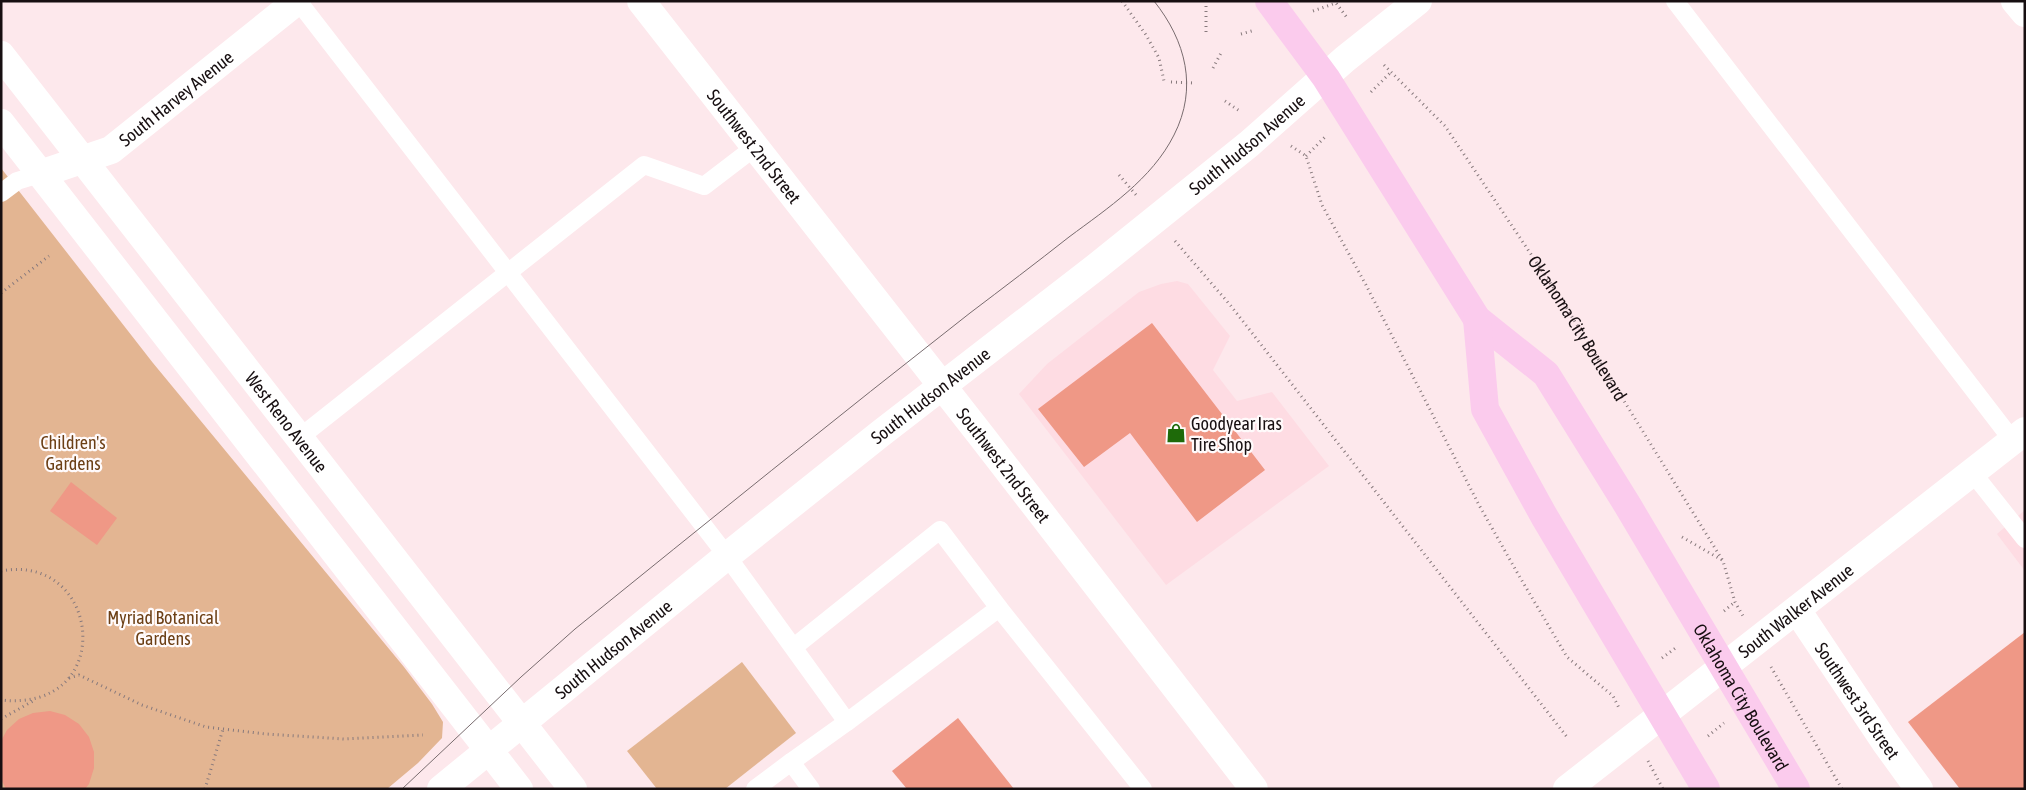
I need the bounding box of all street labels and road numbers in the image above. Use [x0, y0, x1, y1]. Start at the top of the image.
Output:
street label: South Harvey Avenue [115, 46, 237, 150]
street label: Southwest 2nd Street [703, 85, 806, 207]
street label: South Hudson Avenue [1185, 89, 1309, 199]
street label: Oklahoma City Boulevard [1524, 251, 1632, 404]
street label: South Hudson Avenue [866, 343, 994, 448]
street label: West Reno Avenue [241, 367, 332, 476]
street label: Southwest 2nd Street [953, 404, 1055, 526]
street label: South Walker Avenue [1734, 559, 1857, 662]
street label: South Hudson Avenue [550, 595, 676, 703]
street label: Oklahoma City Boulevard [1690, 620, 1793, 775]
street label: Southwest 3rd Street [1811, 638, 1904, 763]

